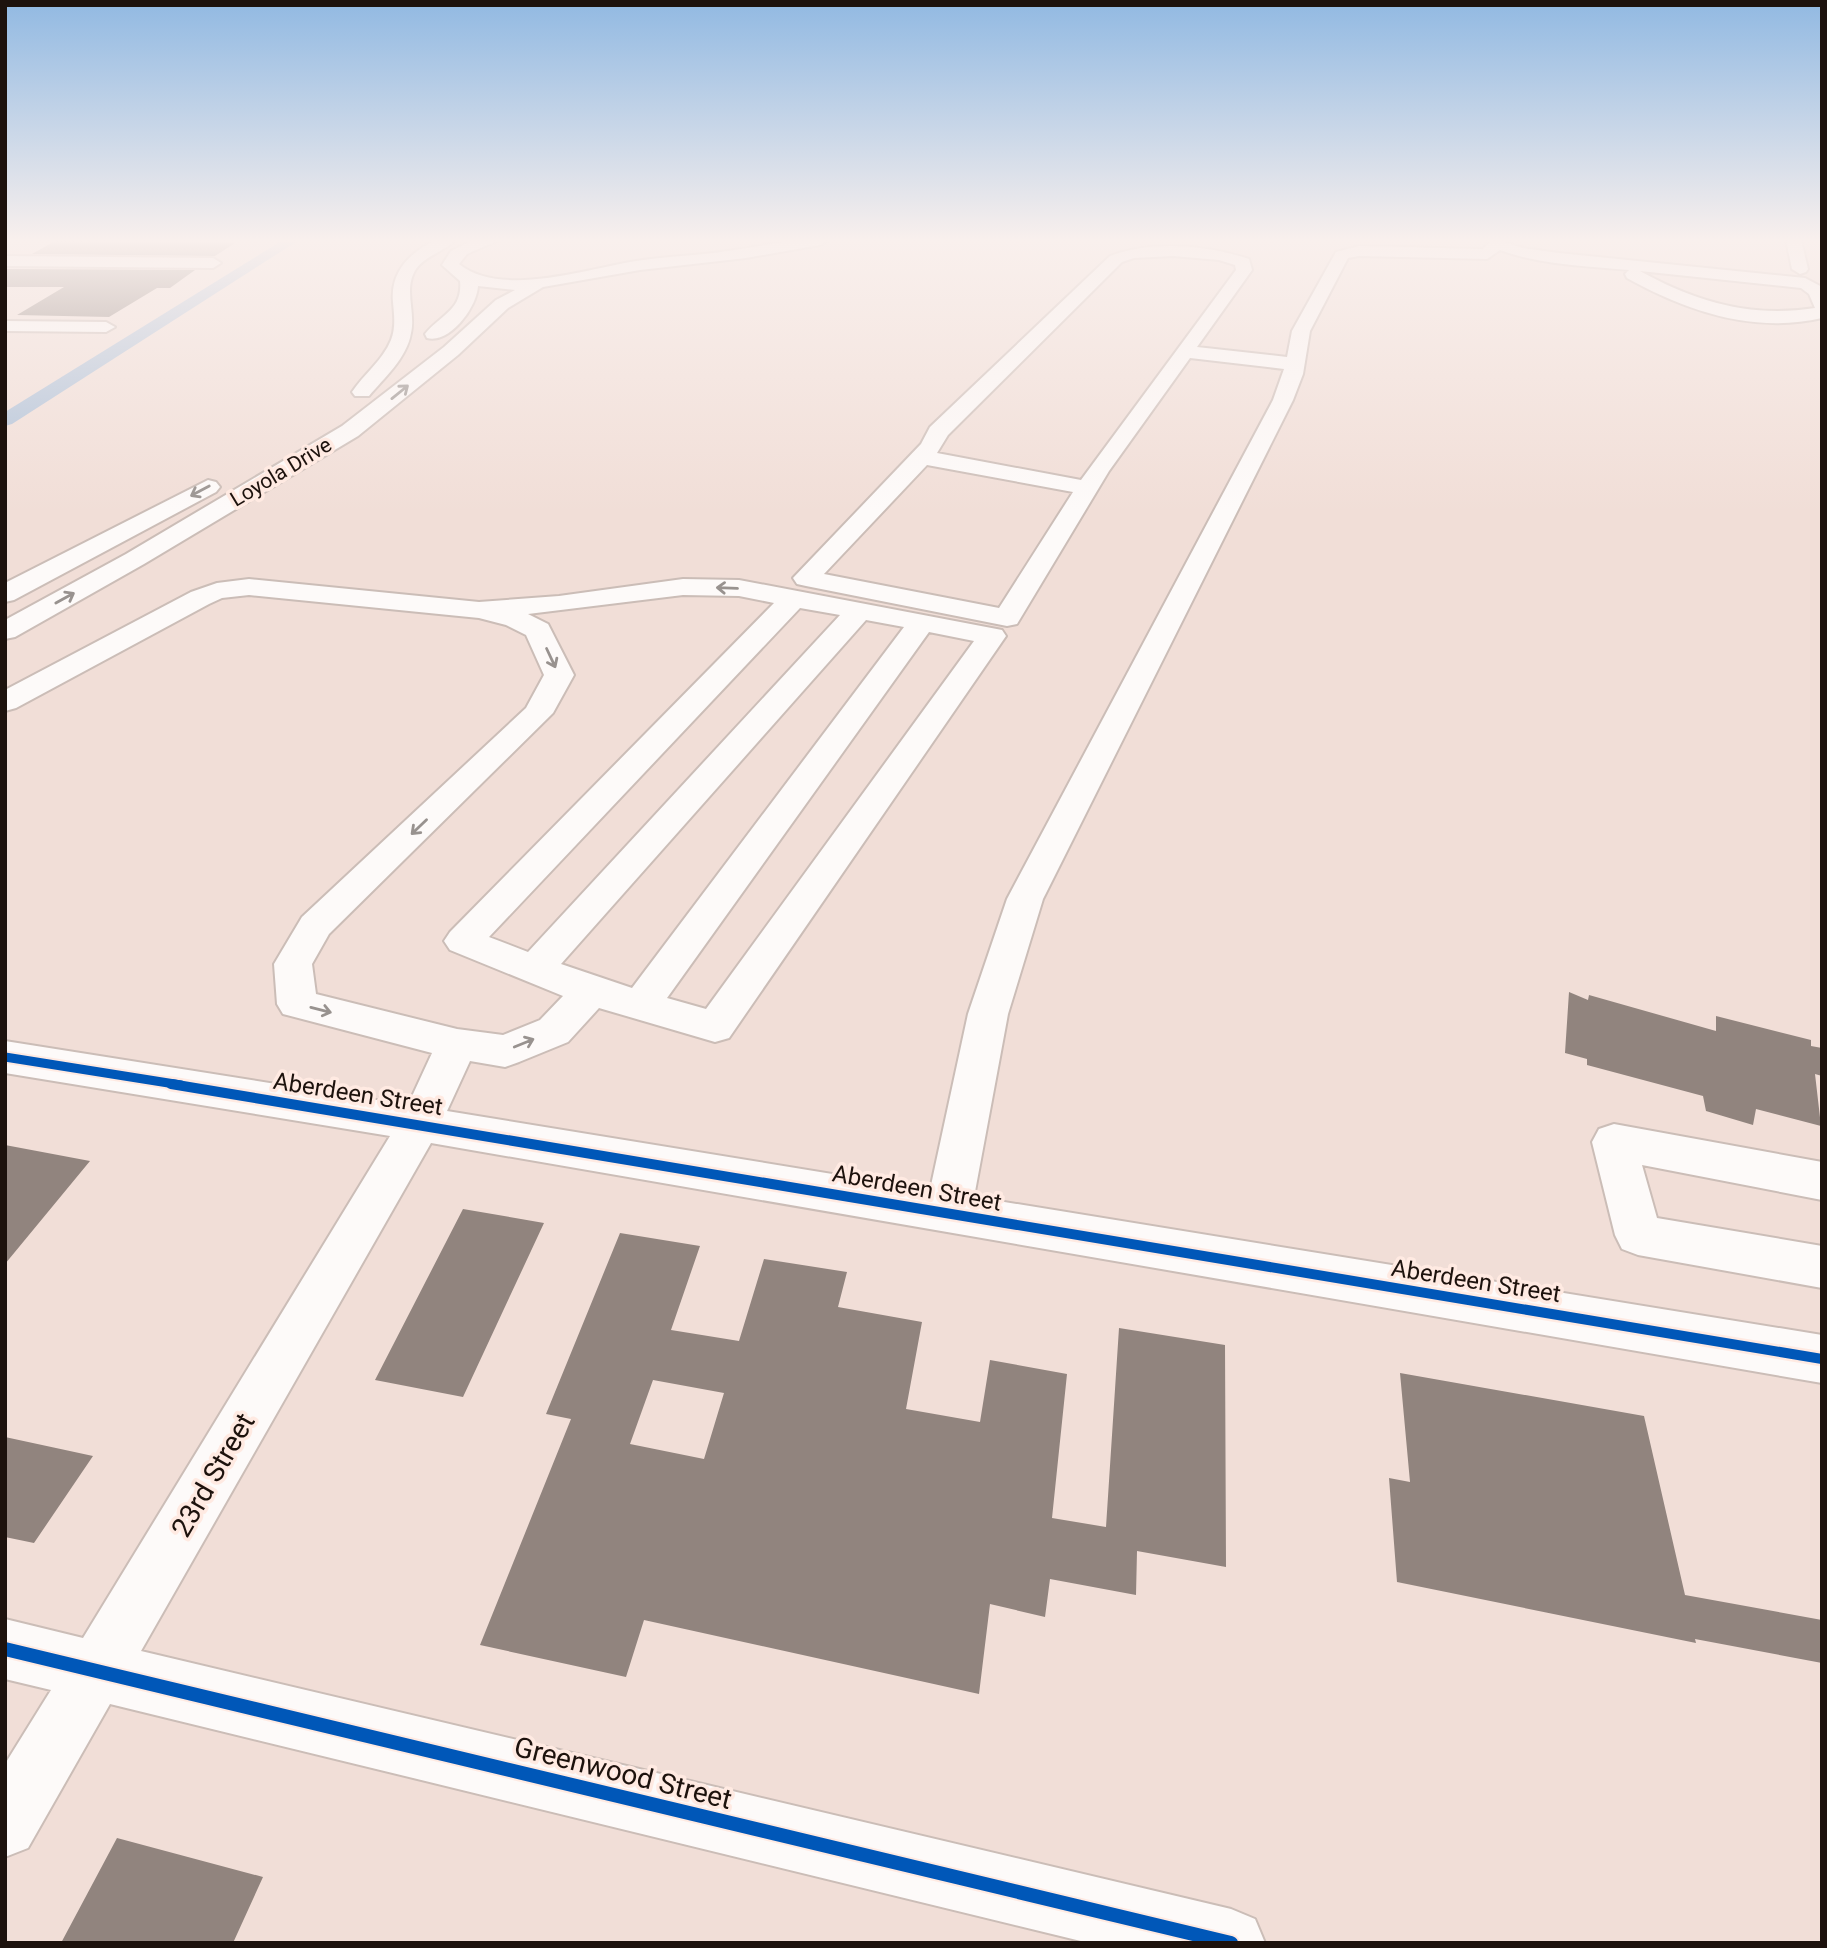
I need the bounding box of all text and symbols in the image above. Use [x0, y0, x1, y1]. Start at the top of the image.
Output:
one-way arrow [391, 385, 409, 400]
street label: Loyola Drive [226, 432, 336, 512]
one-way arrow [190, 485, 211, 498]
one-way arrow [716, 581, 739, 595]
one-way arrow [54, 591, 75, 604]
one-way arrow [545, 646, 558, 668]
one-way arrow [411, 818, 428, 835]
one-way arrow [309, 1004, 331, 1017]
one-way arrow [512, 1036, 534, 1049]
street label: Aberdeen Street [271, 1067, 445, 1121]
street label: Aberdeen Street [830, 1159, 1004, 1217]
street label: Aberdeen Street [1389, 1254, 1563, 1308]
street label: 23rd Street [164, 1407, 262, 1543]
street label: Greenwood Street [511, 1730, 735, 1816]

